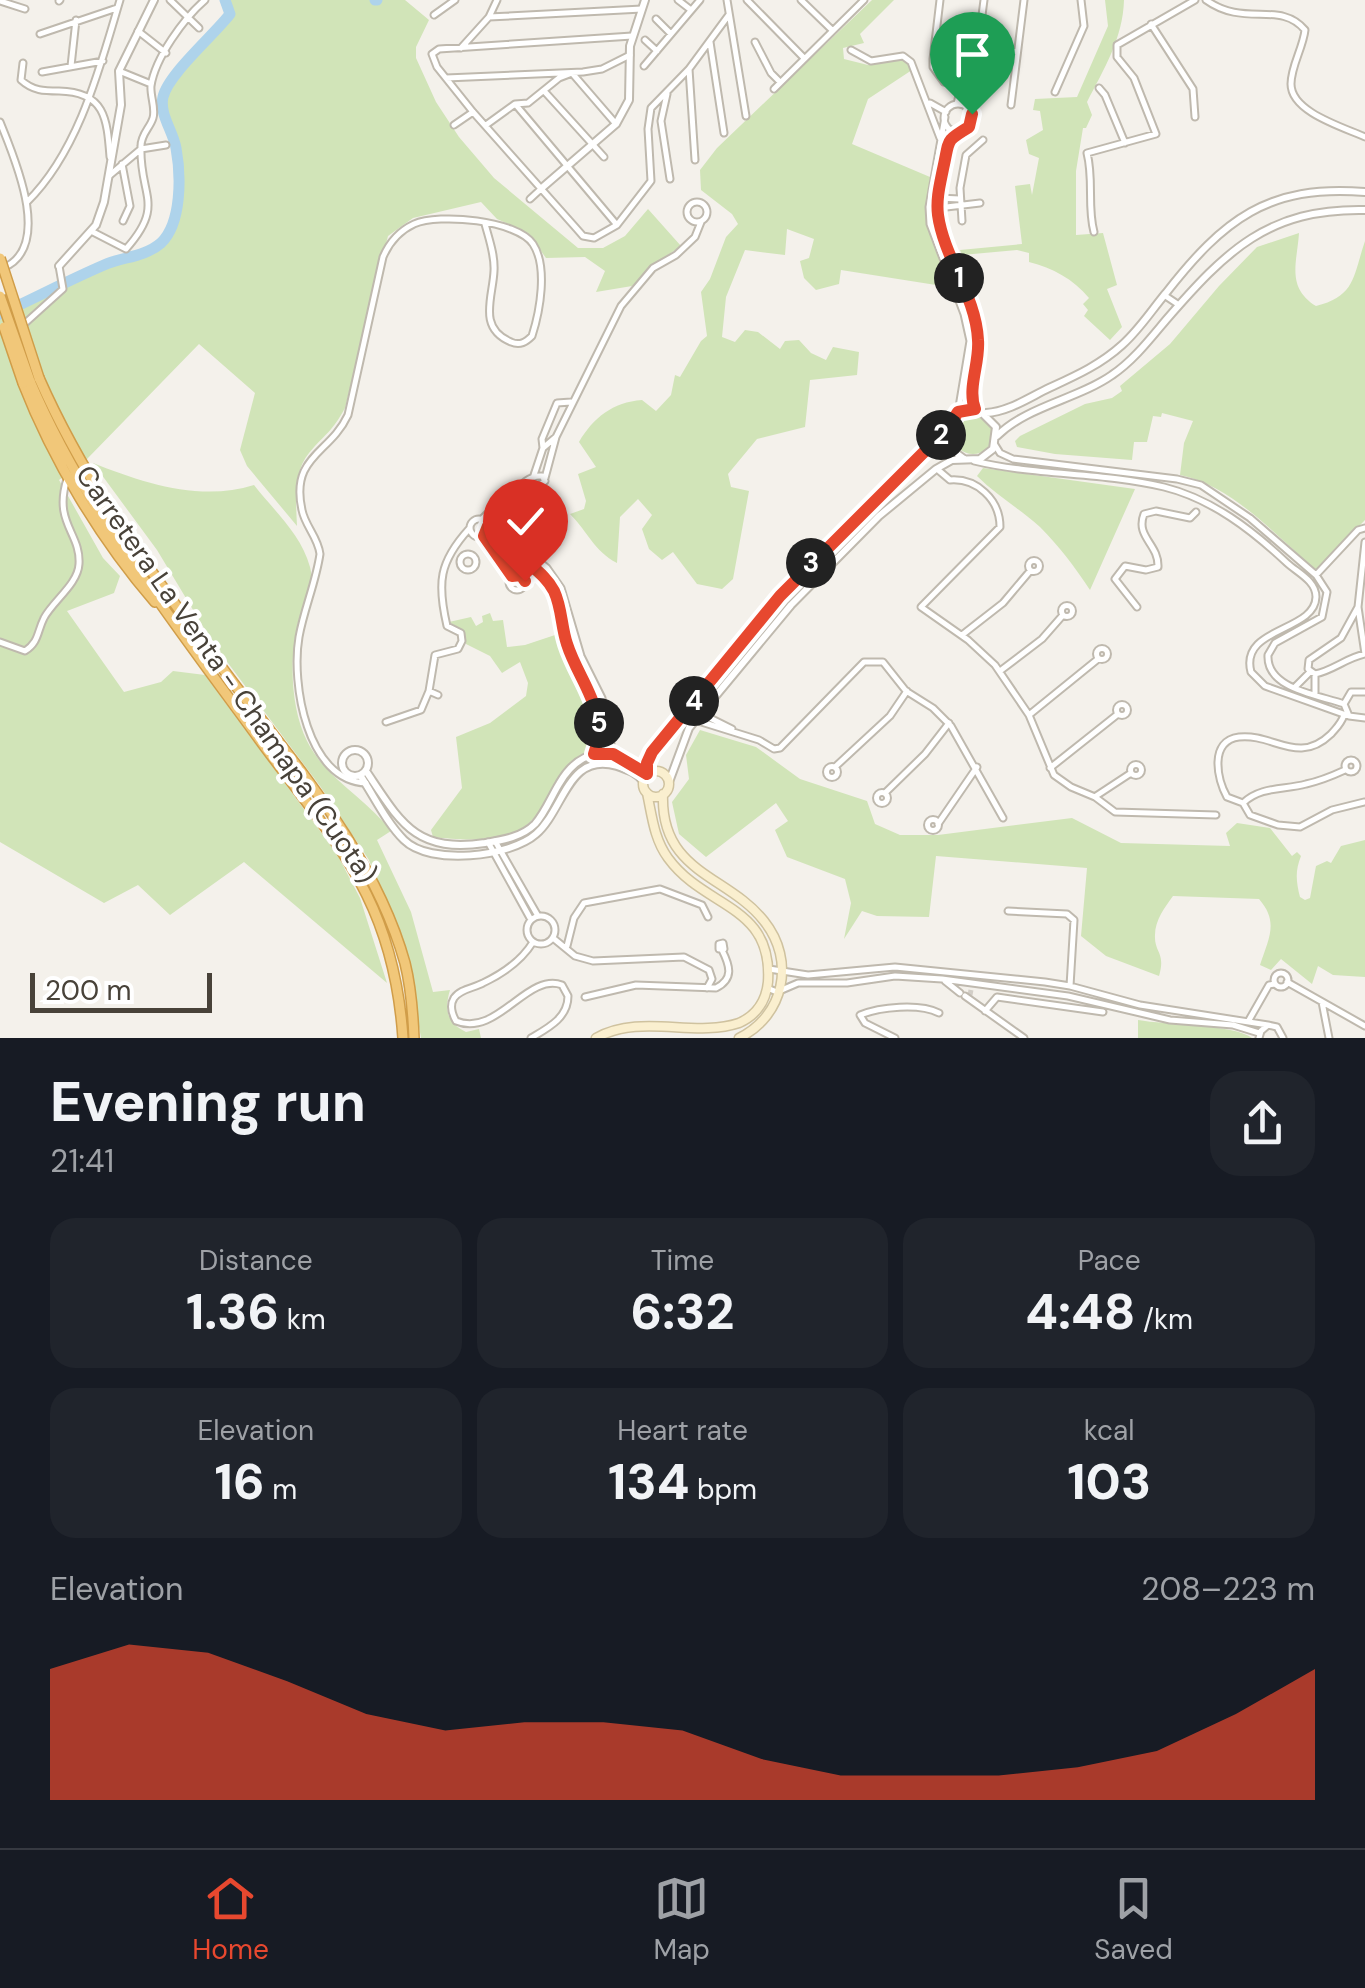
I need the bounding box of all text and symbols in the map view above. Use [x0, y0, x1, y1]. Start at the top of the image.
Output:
pin [930, 12, 1015, 115]
icon: arrive [945, 27, 1000, 82]
pin: 1 [934, 253, 984, 303]
text: 1 [954, 259, 964, 296]
pin: 2 [916, 410, 966, 460]
text: 2 [933, 416, 949, 453]
street label: Carretera La Venta - Chamapa (Cuota) [67, 458, 386, 891]
pin [483, 479, 568, 582]
icon: check [498, 494, 553, 549]
pin: 3 [786, 538, 836, 588]
text: 3 [803, 544, 819, 581]
pin: 4 [669, 676, 719, 726]
text: 4 [685, 682, 703, 719]
pin: 5 [574, 698, 624, 748]
text: 5 [590, 704, 608, 741]
scale bar [30, 968, 212, 1013]
text: 200 m [45, 972, 132, 1009]
text: Evening run [50, 1066, 366, 1138]
button: share [1210, 1071, 1315, 1176]
text: 21:41 [50, 1140, 114, 1182]
text: Distance [199, 1242, 313, 1279]
text: Time [651, 1242, 714, 1279]
text: Pace [1078, 1242, 1141, 1279]
text: 1.36 [186, 1279, 279, 1345]
text: 6:32 [631, 1279, 734, 1345]
text: 4:48 [1025, 1279, 1136, 1345]
text: km [279, 1301, 326, 1338]
text: /km [1136, 1301, 1193, 1338]
text: Elevation [197, 1412, 314, 1449]
text: Heart rate [617, 1412, 748, 1449]
text: kcal [1084, 1412, 1134, 1449]
text: 16 [215, 1449, 265, 1515]
text: 134 [608, 1449, 689, 1515]
text: 103 [1067, 1449, 1151, 1515]
text: m [265, 1471, 297, 1508]
text: bpm [689, 1471, 757, 1508]
text: Elevation [50, 1568, 183, 1610]
text: 208–223 m [1141, 1568, 1315, 1610]
tab: Home [192, 1871, 269, 1968]
tab: Map [653, 1871, 710, 1968]
tab: Saved [1094, 1871, 1173, 1968]

